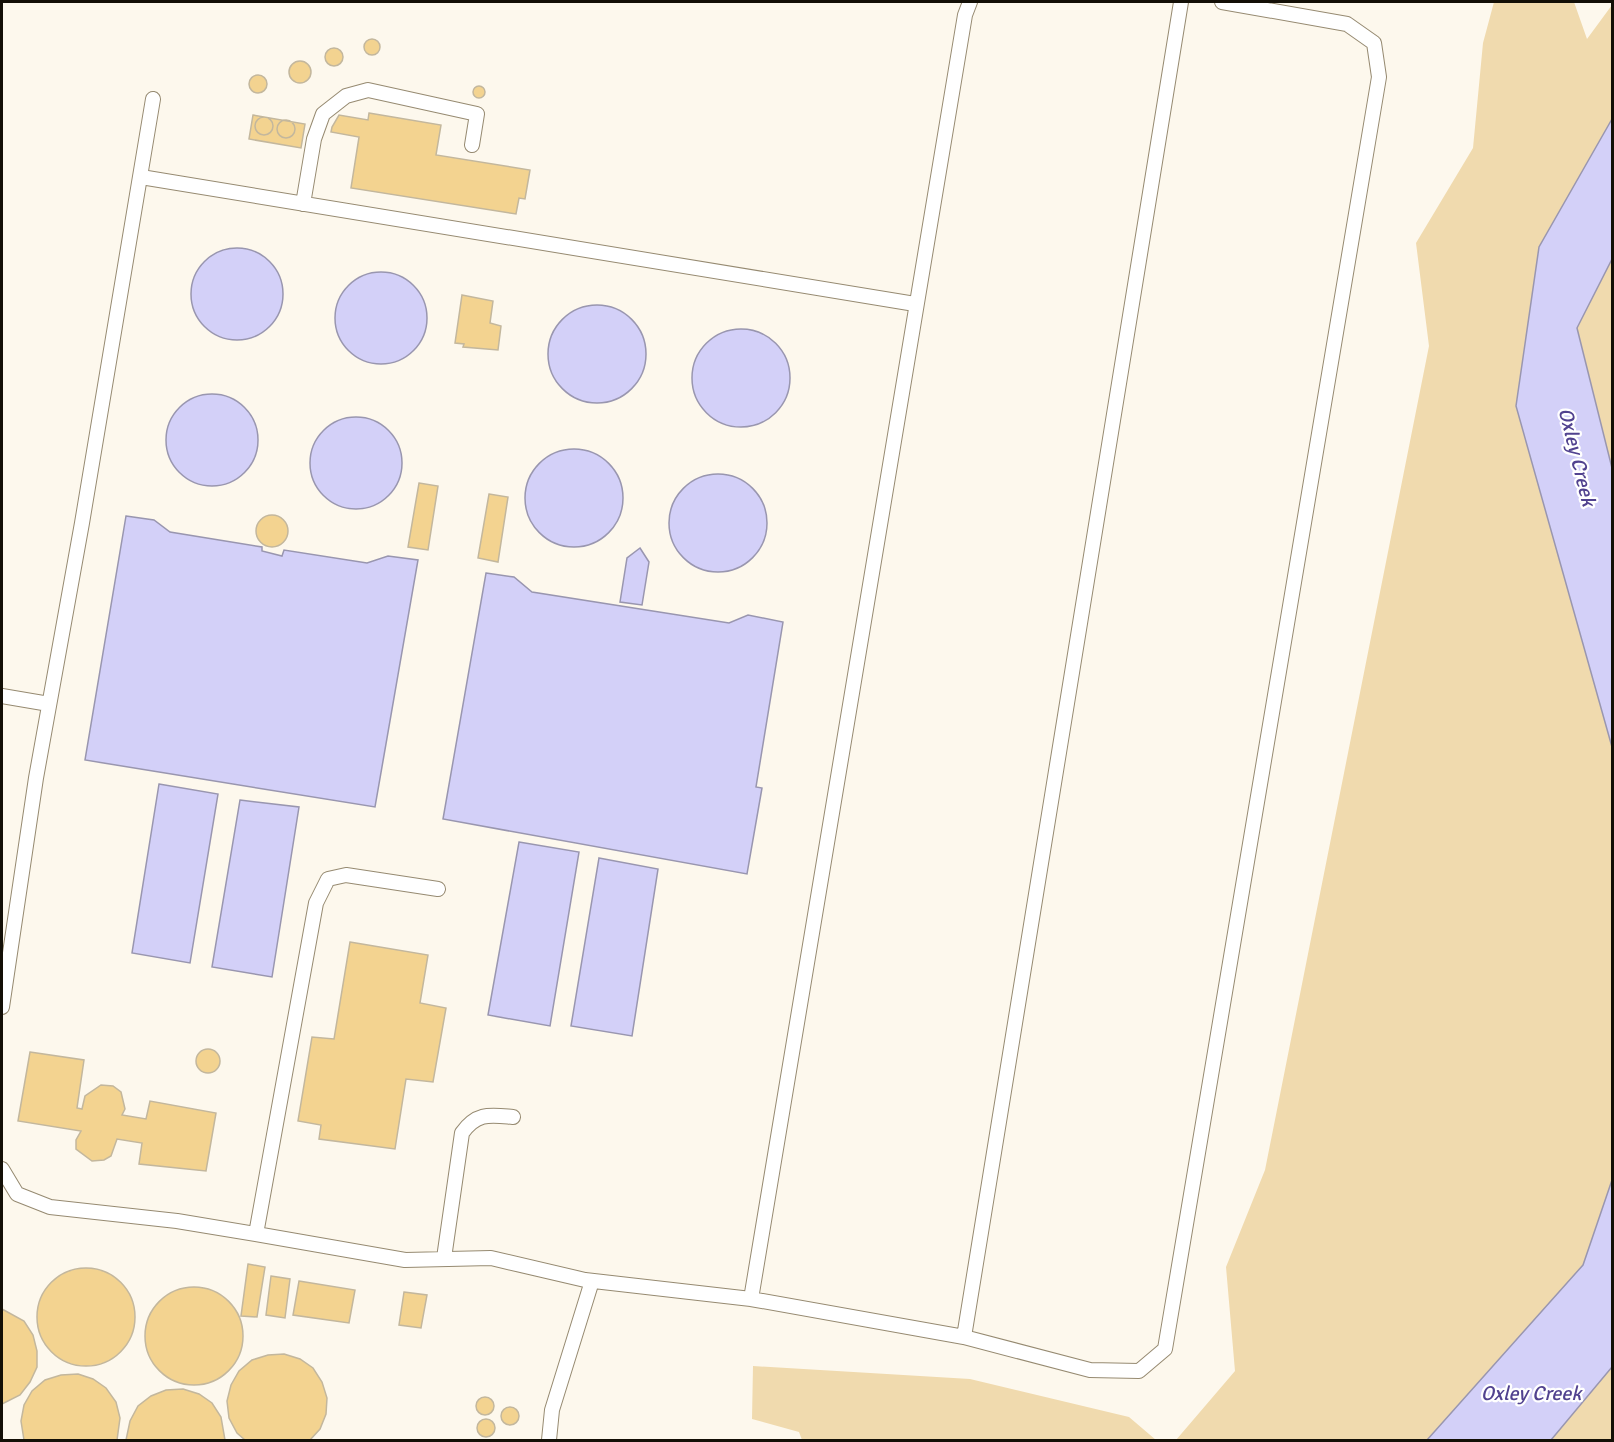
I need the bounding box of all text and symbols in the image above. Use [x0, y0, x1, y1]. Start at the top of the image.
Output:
water label: Oxley Creek [1553, 405, 1602, 511]
water label: Oxley Creek [1481, 1381, 1583, 1406]

